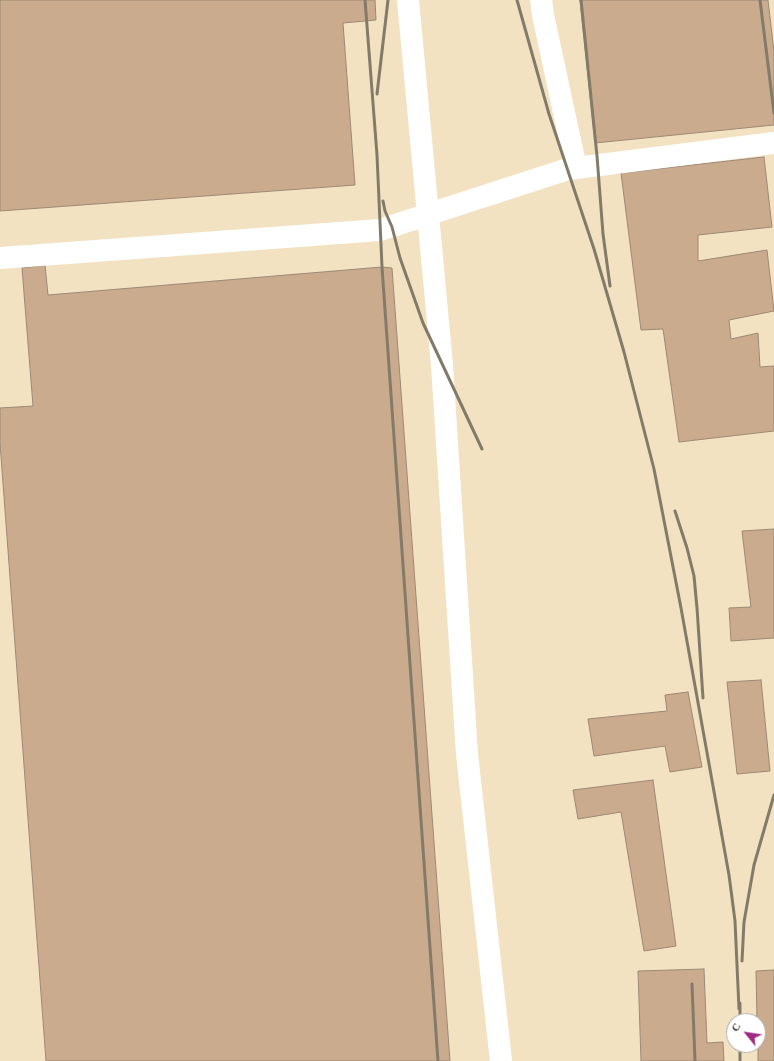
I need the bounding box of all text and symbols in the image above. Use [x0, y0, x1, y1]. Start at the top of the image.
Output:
north arrow [726, 1013, 766, 1053]
text: С [727, 1020, 745, 1035]

